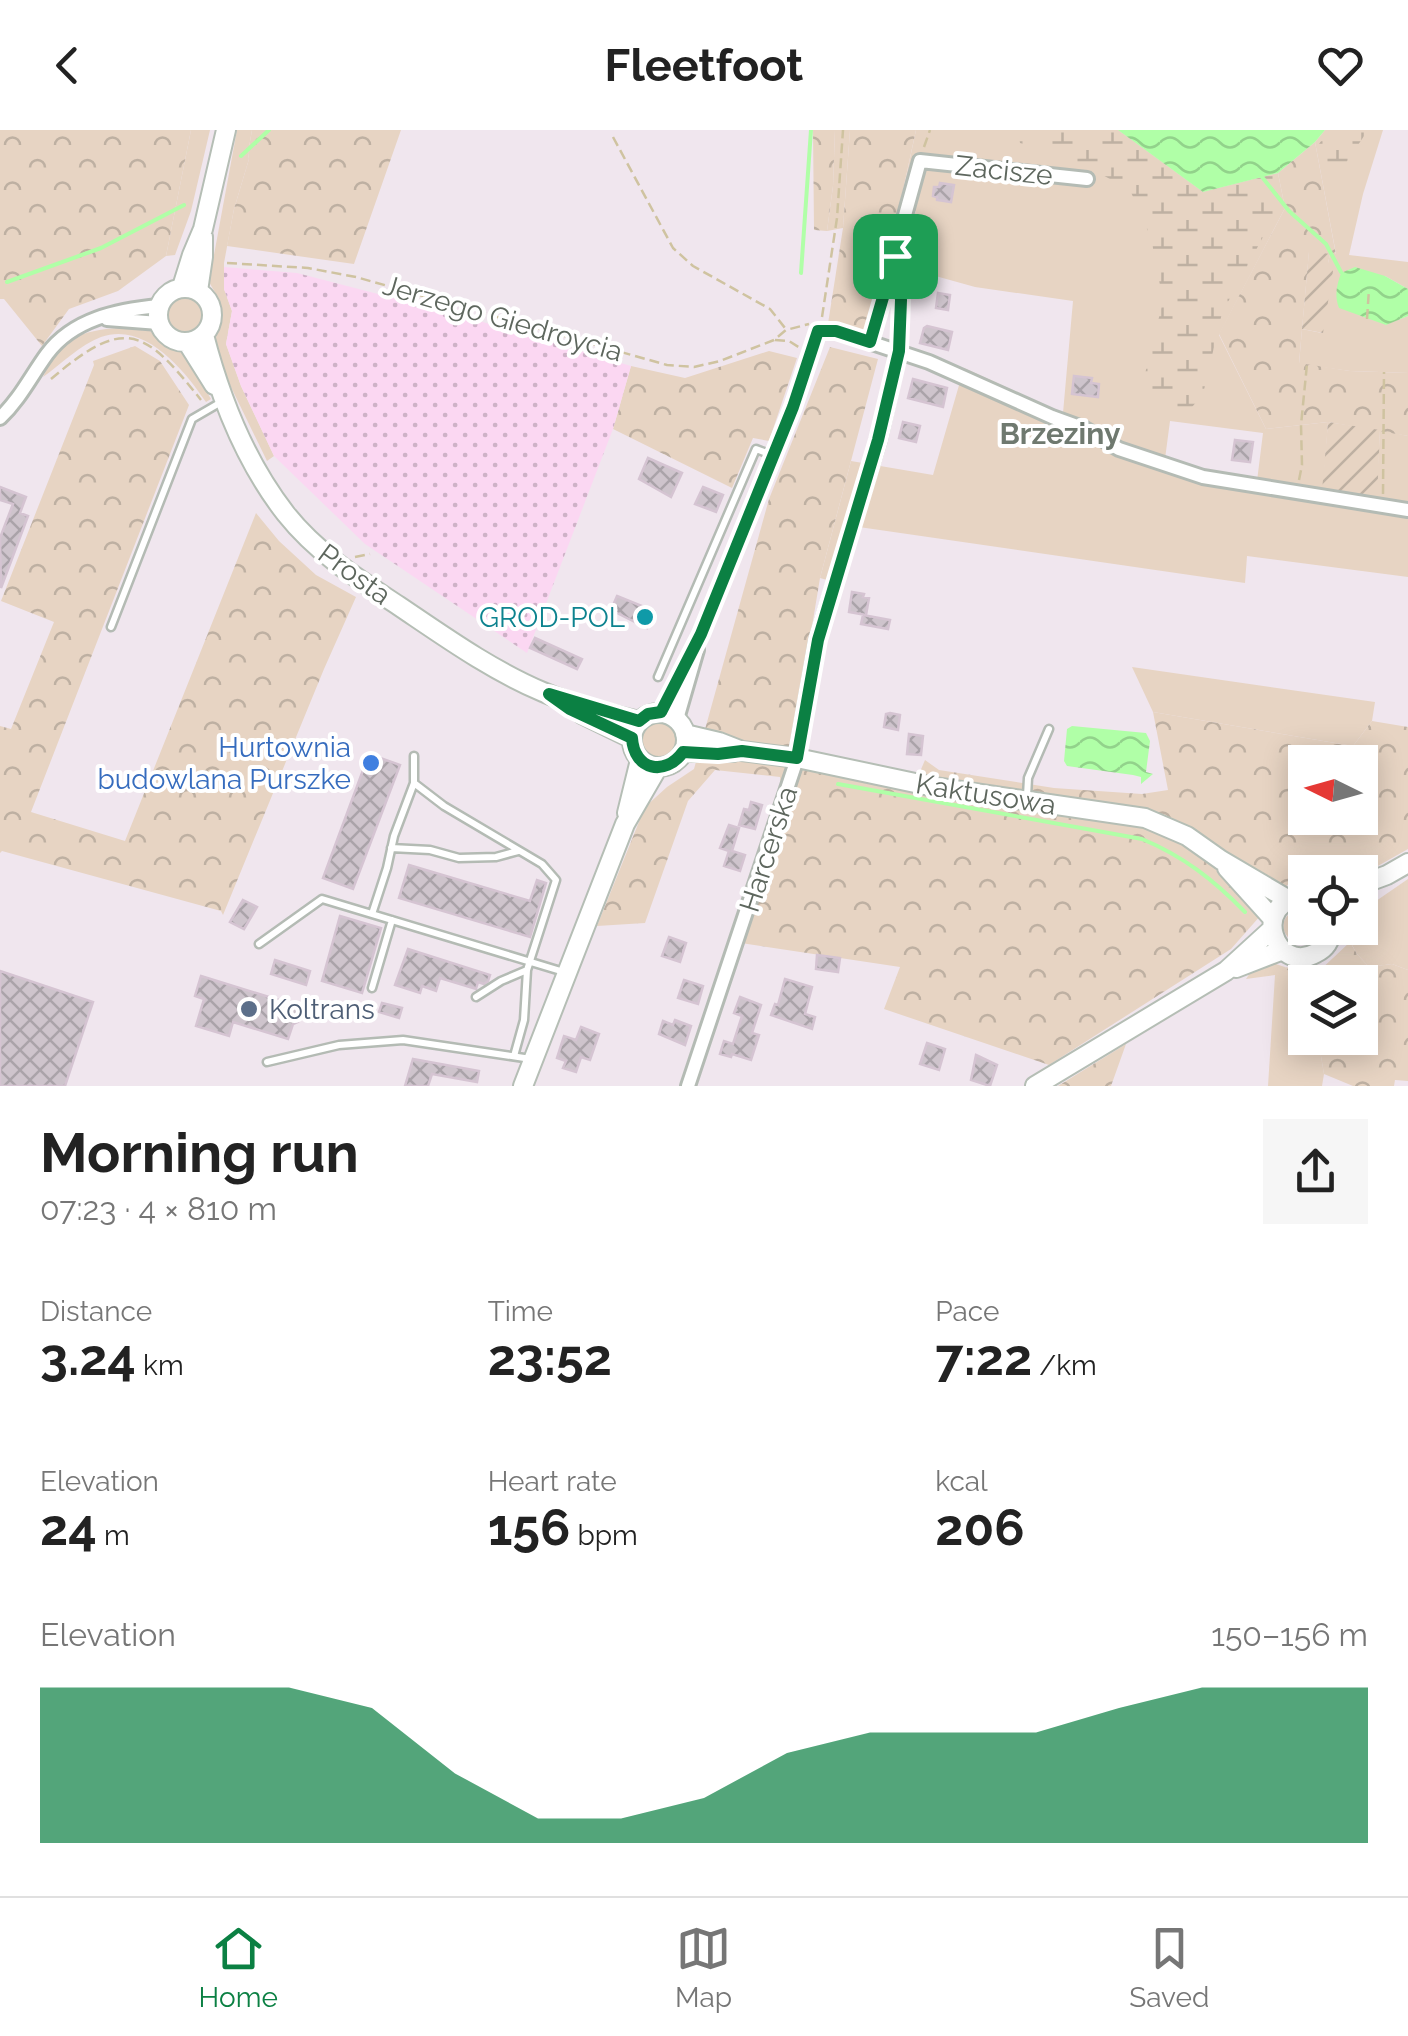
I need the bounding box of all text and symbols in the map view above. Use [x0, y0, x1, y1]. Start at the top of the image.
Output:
icon: back [40, 38, 95, 93]
icon: heart [1313, 38, 1368, 93]
text: Fleetfoot [605, 39, 803, 92]
street label: Zacisze [954, 149, 1054, 192]
pin [853, 214, 938, 299]
icon: arrive [868, 229, 923, 284]
street label: Jerzego Giedroycia [379, 269, 626, 368]
district label: Brzeziny [999, 416, 1121, 451]
street label: Prosta [312, 537, 397, 612]
place label: GROD-POL [479, 601, 625, 634]
marker: GROD-POL [634, 606, 656, 628]
place label: Hurtownia budowlana Purszke [97, 731, 351, 796]
north arrow [1288, 745, 1378, 835]
map controls [1288, 745, 1378, 1055]
marker: Hurtownia budowlana Purszke [360, 752, 382, 774]
street label: Kaktusowa [913, 767, 1058, 822]
street label: Harcerska [733, 782, 804, 916]
button: locate [1288, 855, 1378, 945]
button: layers [1288, 965, 1378, 1055]
place label: Koltrans [269, 993, 375, 1026]
marker: Koltrans [238, 998, 260, 1020]
button: share [1263, 1119, 1368, 1224]
text: Morning run [40, 1120, 359, 1185]
text: 07:23 · 4 × 810 m [40, 1190, 277, 1227]
text: Distance [40, 1295, 152, 1328]
text: Time [488, 1295, 553, 1328]
text: Pace [935, 1295, 1000, 1328]
text: 3.24 [40, 1328, 136, 1387]
text: 23:52 [488, 1328, 612, 1387]
text: 7:22 [935, 1328, 1032, 1387]
text: km [136, 1349, 184, 1382]
text: /km [1032, 1349, 1097, 1382]
text: Elevation [40, 1465, 159, 1498]
text: Heart rate [488, 1465, 617, 1498]
text: kcal [935, 1465, 988, 1498]
text: 24 [40, 1498, 97, 1557]
text: 156 [488, 1498, 570, 1557]
text: 206 [935, 1498, 1025, 1557]
text: m [97, 1519, 130, 1552]
text: bpm [570, 1519, 638, 1552]
text: Elevation [40, 1616, 176, 1653]
text: 150–156 m [1211, 1616, 1368, 1653]
tab: Home [199, 1921, 278, 2014]
tab: Map [675, 1921, 732, 2014]
tab: Saved [1129, 1921, 1209, 2014]

